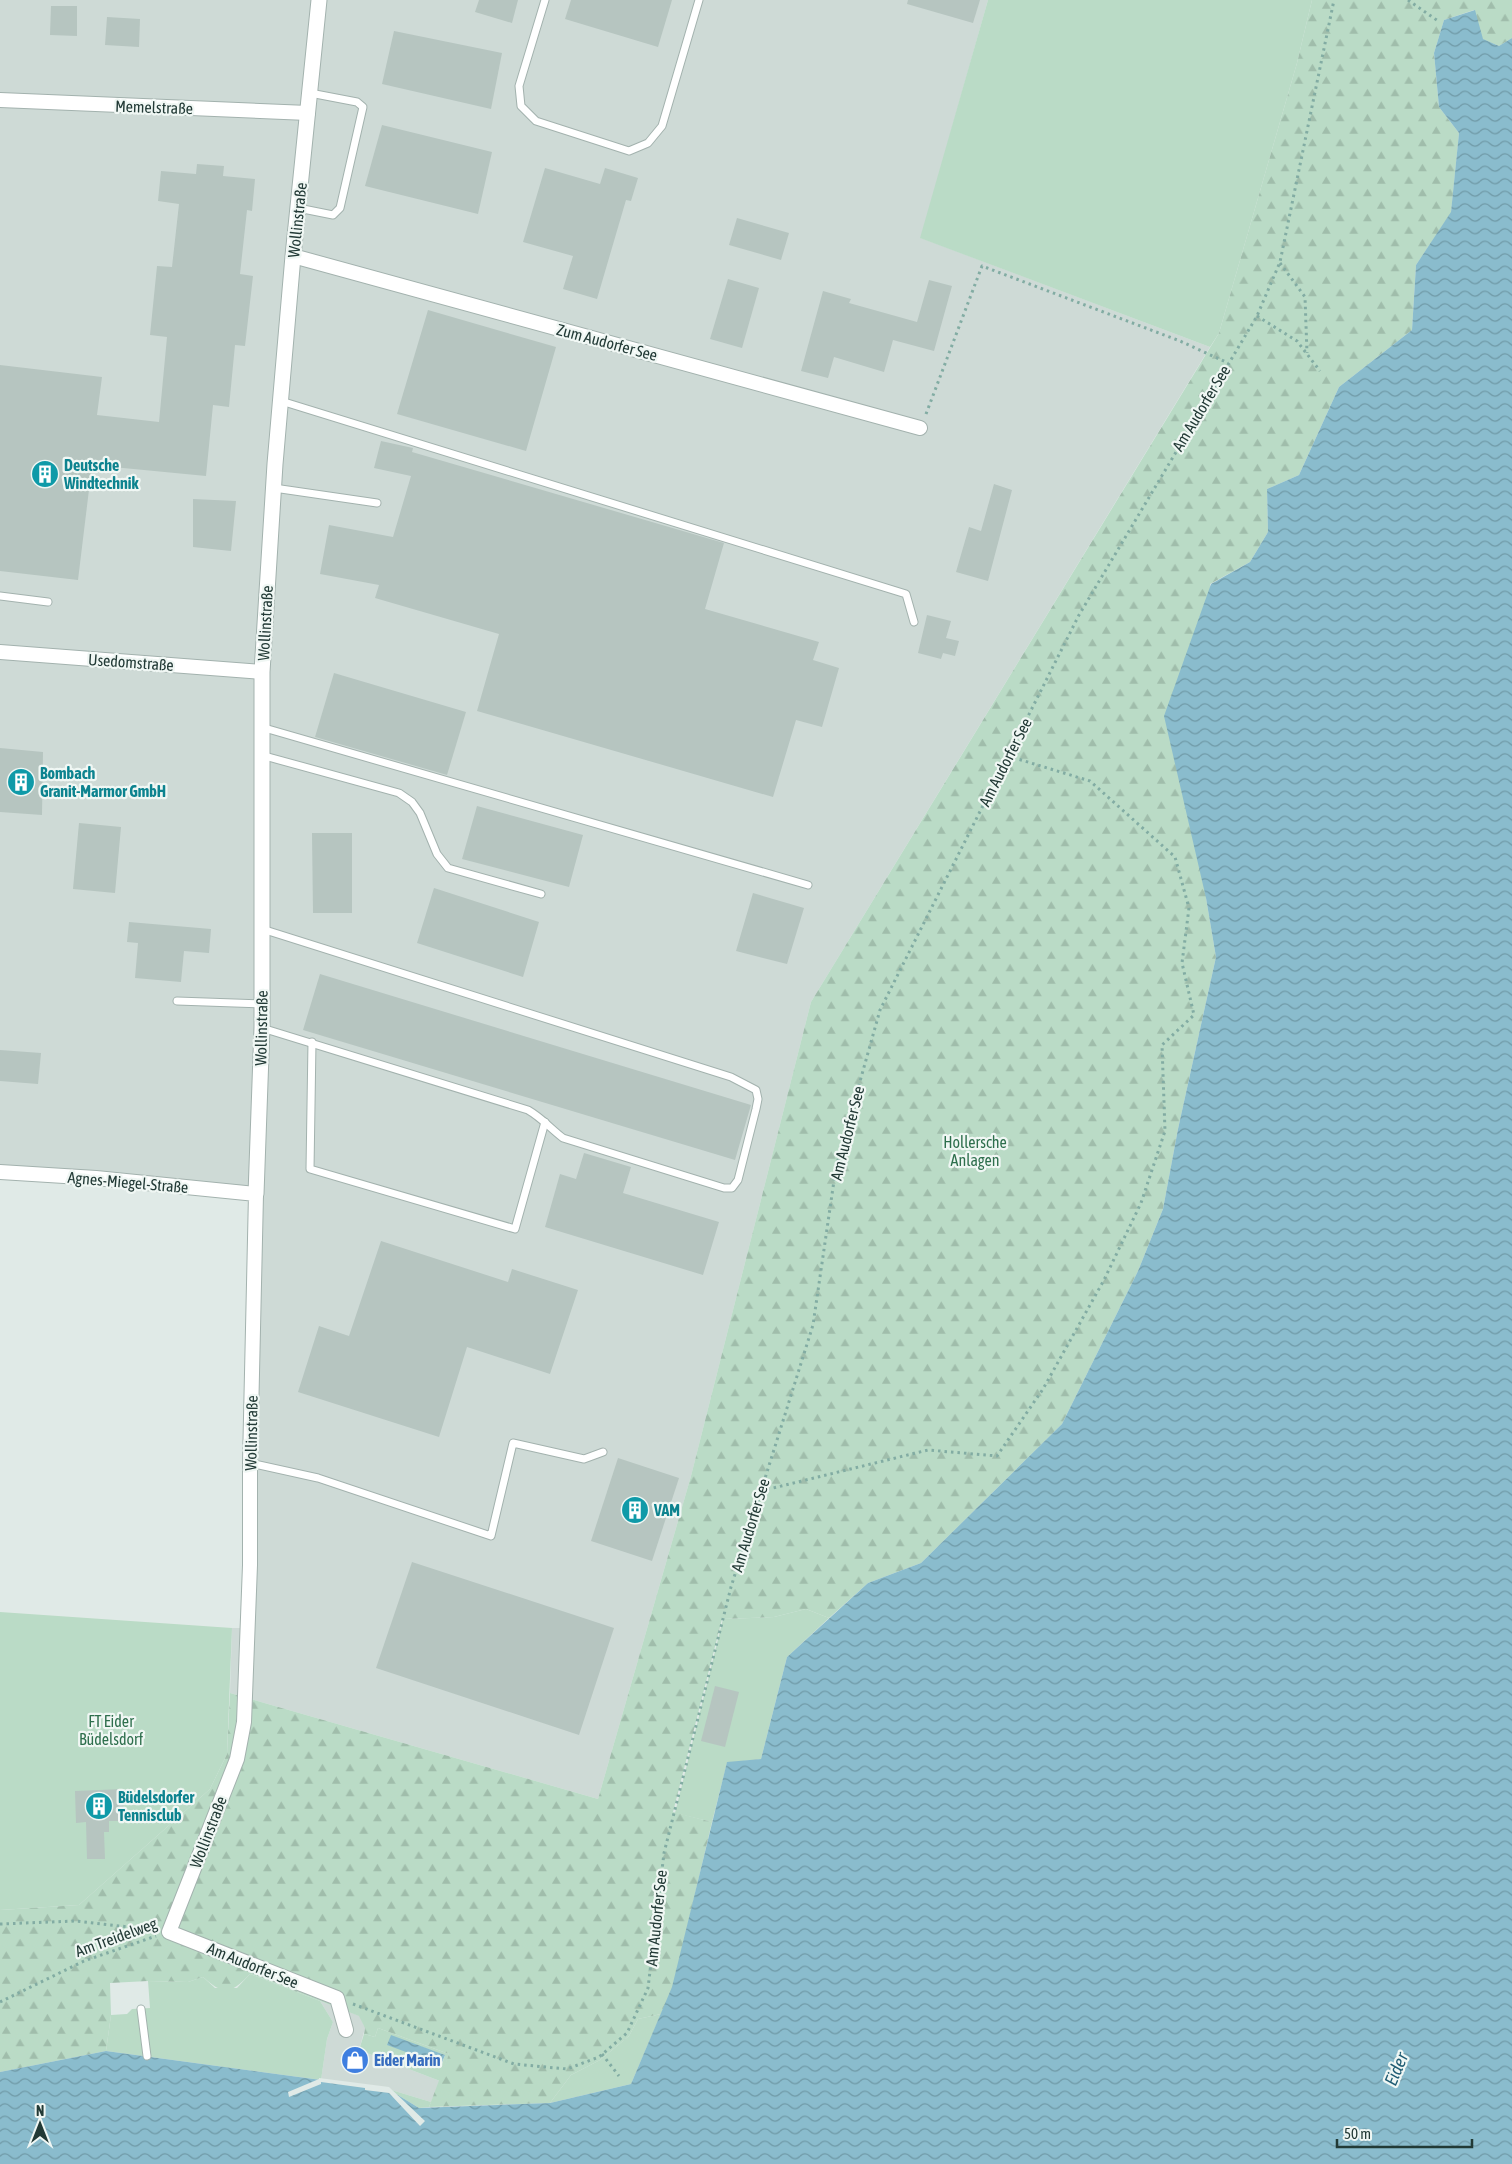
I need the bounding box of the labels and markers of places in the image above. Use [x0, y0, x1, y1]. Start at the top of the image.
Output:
place label: Deutsche Windtechnik [63, 456, 139, 492]
building icon: Deutsche Windtechnik [30, 459, 60, 489]
place label: Bombach Granit-Marmor GmbH [40, 764, 166, 800]
building icon: Bombach Granit-Marmor GmbH [6, 767, 36, 797]
building icon: VAM [620, 1495, 650, 1525]
place label: VAM [653, 1501, 680, 1519]
place label: Büdelsdorfer Tennisclub [118, 1788, 194, 1824]
building icon: Büdelsdorfer Tennisclub [84, 1791, 114, 1821]
shop icon: Eider Marin [340, 2045, 370, 2075]
place label: Eider Marin [374, 2051, 441, 2069]

